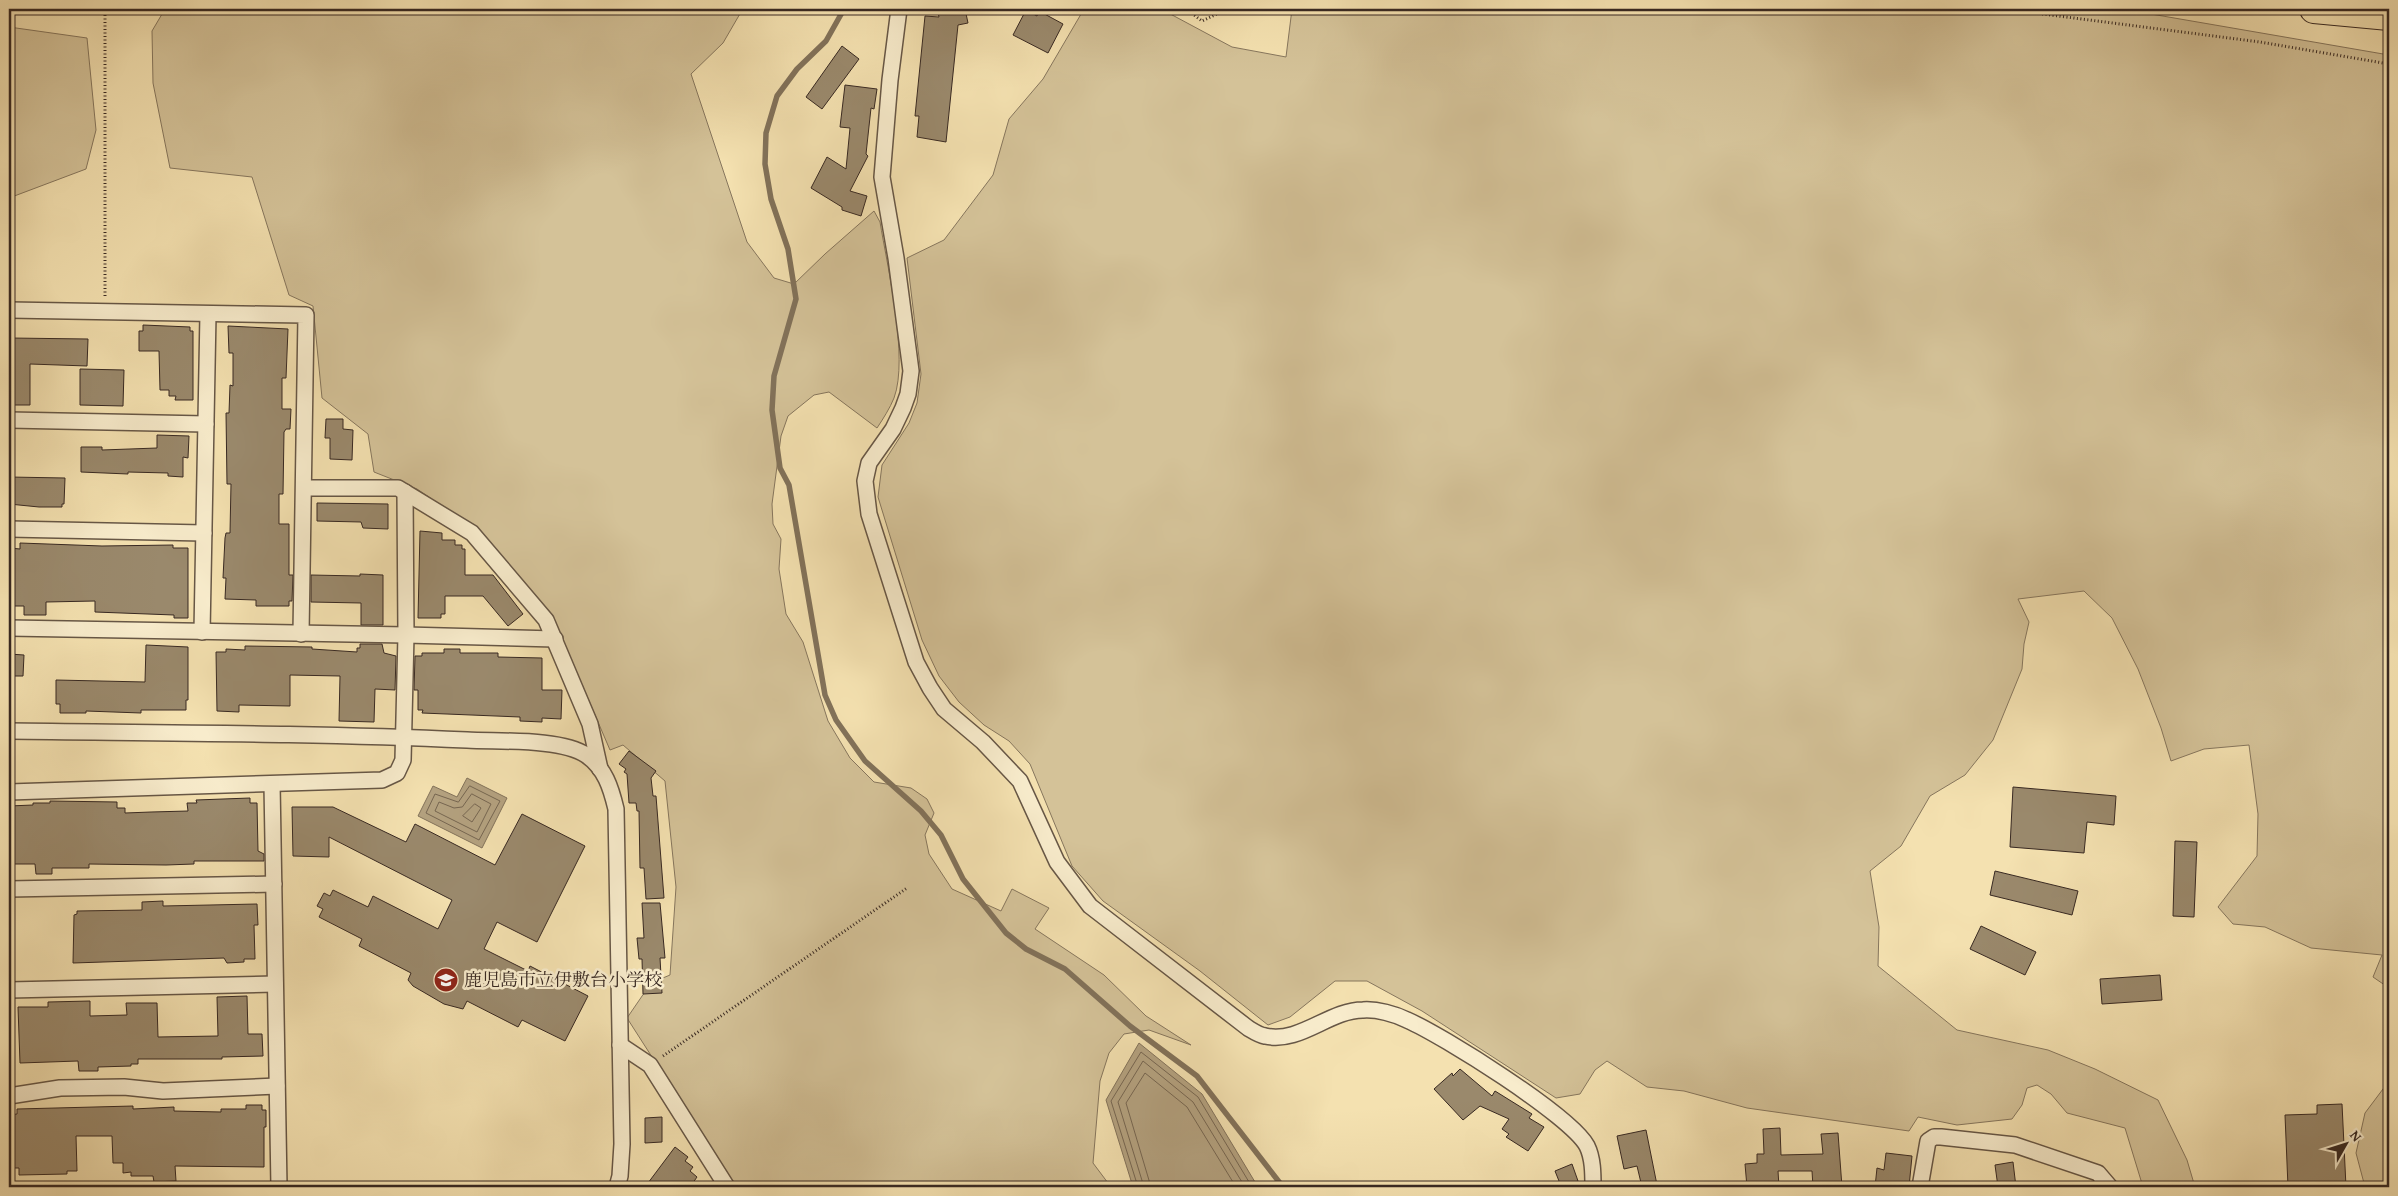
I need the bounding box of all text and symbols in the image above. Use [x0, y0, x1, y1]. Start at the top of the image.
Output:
place label: 鹿児島市立伊敷台小学校 [464, 966, 662, 993]
school or university icon: 鹿児島市立伊敷台小学校 [433, 967, 459, 993]
north arrow [2320, 1118, 2370, 1168]
text: N [2345, 1126, 2367, 1146]

